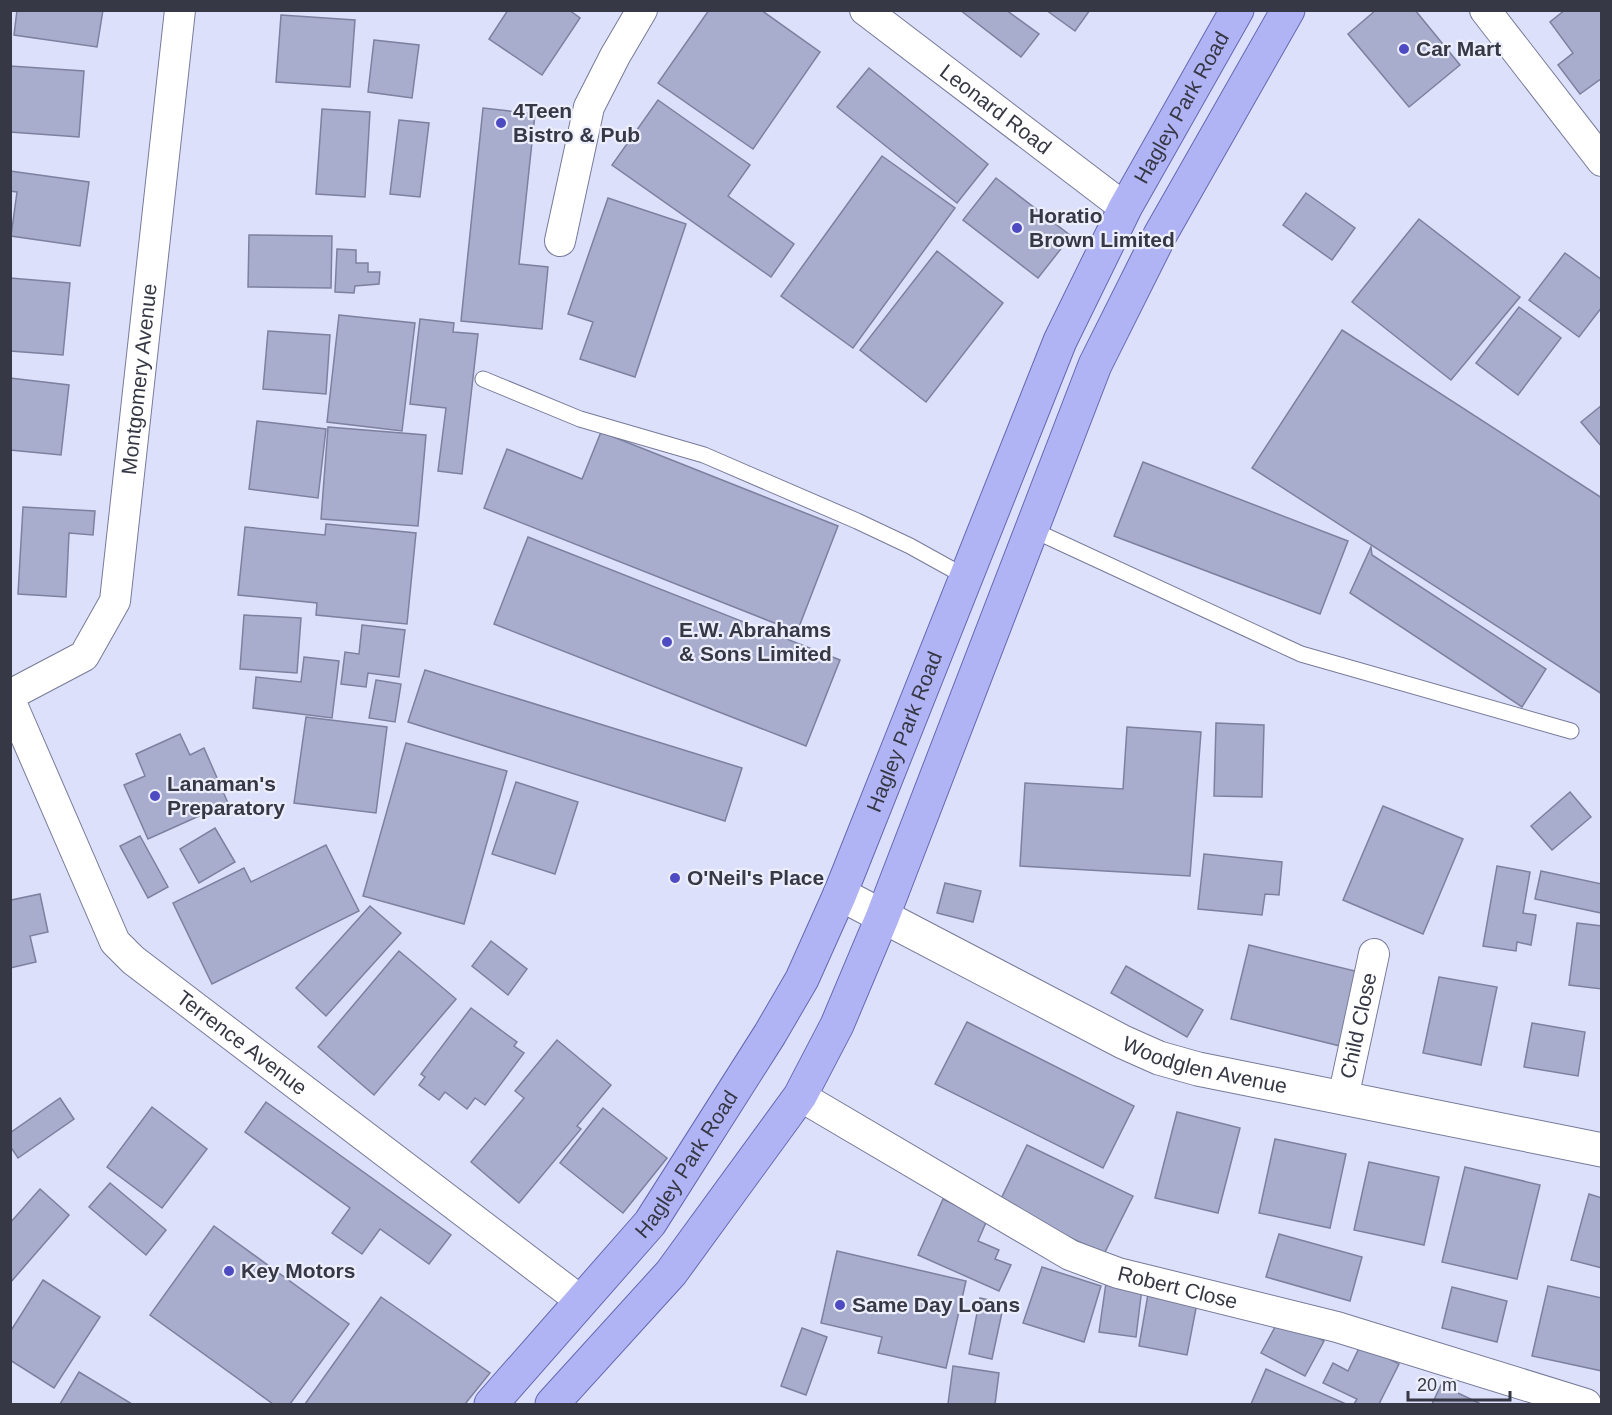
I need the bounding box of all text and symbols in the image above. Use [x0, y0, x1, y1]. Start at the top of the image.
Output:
street label: Hagley Park Road [1129, 28, 1233, 187]
place label: Car Mart [1416, 37, 1501, 60]
marker: Car Mart [1397, 42, 1411, 56]
street label: Leonard Road [936, 59, 1056, 158]
place label: 4Teen Bistro & Pub [513, 99, 640, 146]
marker: 4Teen Bistro & Pub [494, 116, 508, 130]
place label: Horatio Brown Limited [1029, 204, 1175, 251]
marker: Horatio Brown Limited [1010, 221, 1024, 235]
street label: Montgomery Avenue [117, 282, 161, 476]
place label: E.W. Abrahams & Sons Limited [679, 618, 832, 665]
marker: E.W. Abrahams & Sons Limited [660, 635, 674, 649]
street label: Hagley Park Road [862, 648, 946, 815]
place label: Lanaman's Preparatory [167, 772, 285, 819]
marker: Lanaman's Preparatory [148, 789, 162, 803]
place label: O'Neil's Place [687, 866, 824, 889]
marker: O'Neil's Place [668, 871, 682, 885]
street label: Child Close [1336, 971, 1381, 1080]
street label: Terrence Avenue [173, 986, 312, 1099]
street label: Woodglen Avenue [1119, 1031, 1289, 1098]
street label: Hagley Park Road [630, 1086, 742, 1242]
place label: Key Motors [241, 1259, 355, 1282]
street label: Robert Close [1115, 1261, 1240, 1313]
marker: Key Motors [222, 1264, 236, 1278]
place label: Same Day Loans [852, 1293, 1020, 1316]
marker: Same Day Loans [833, 1298, 847, 1312]
scale bar [1408, 1364, 1510, 1402]
text: 20 m [1417, 1375, 1457, 1395]

